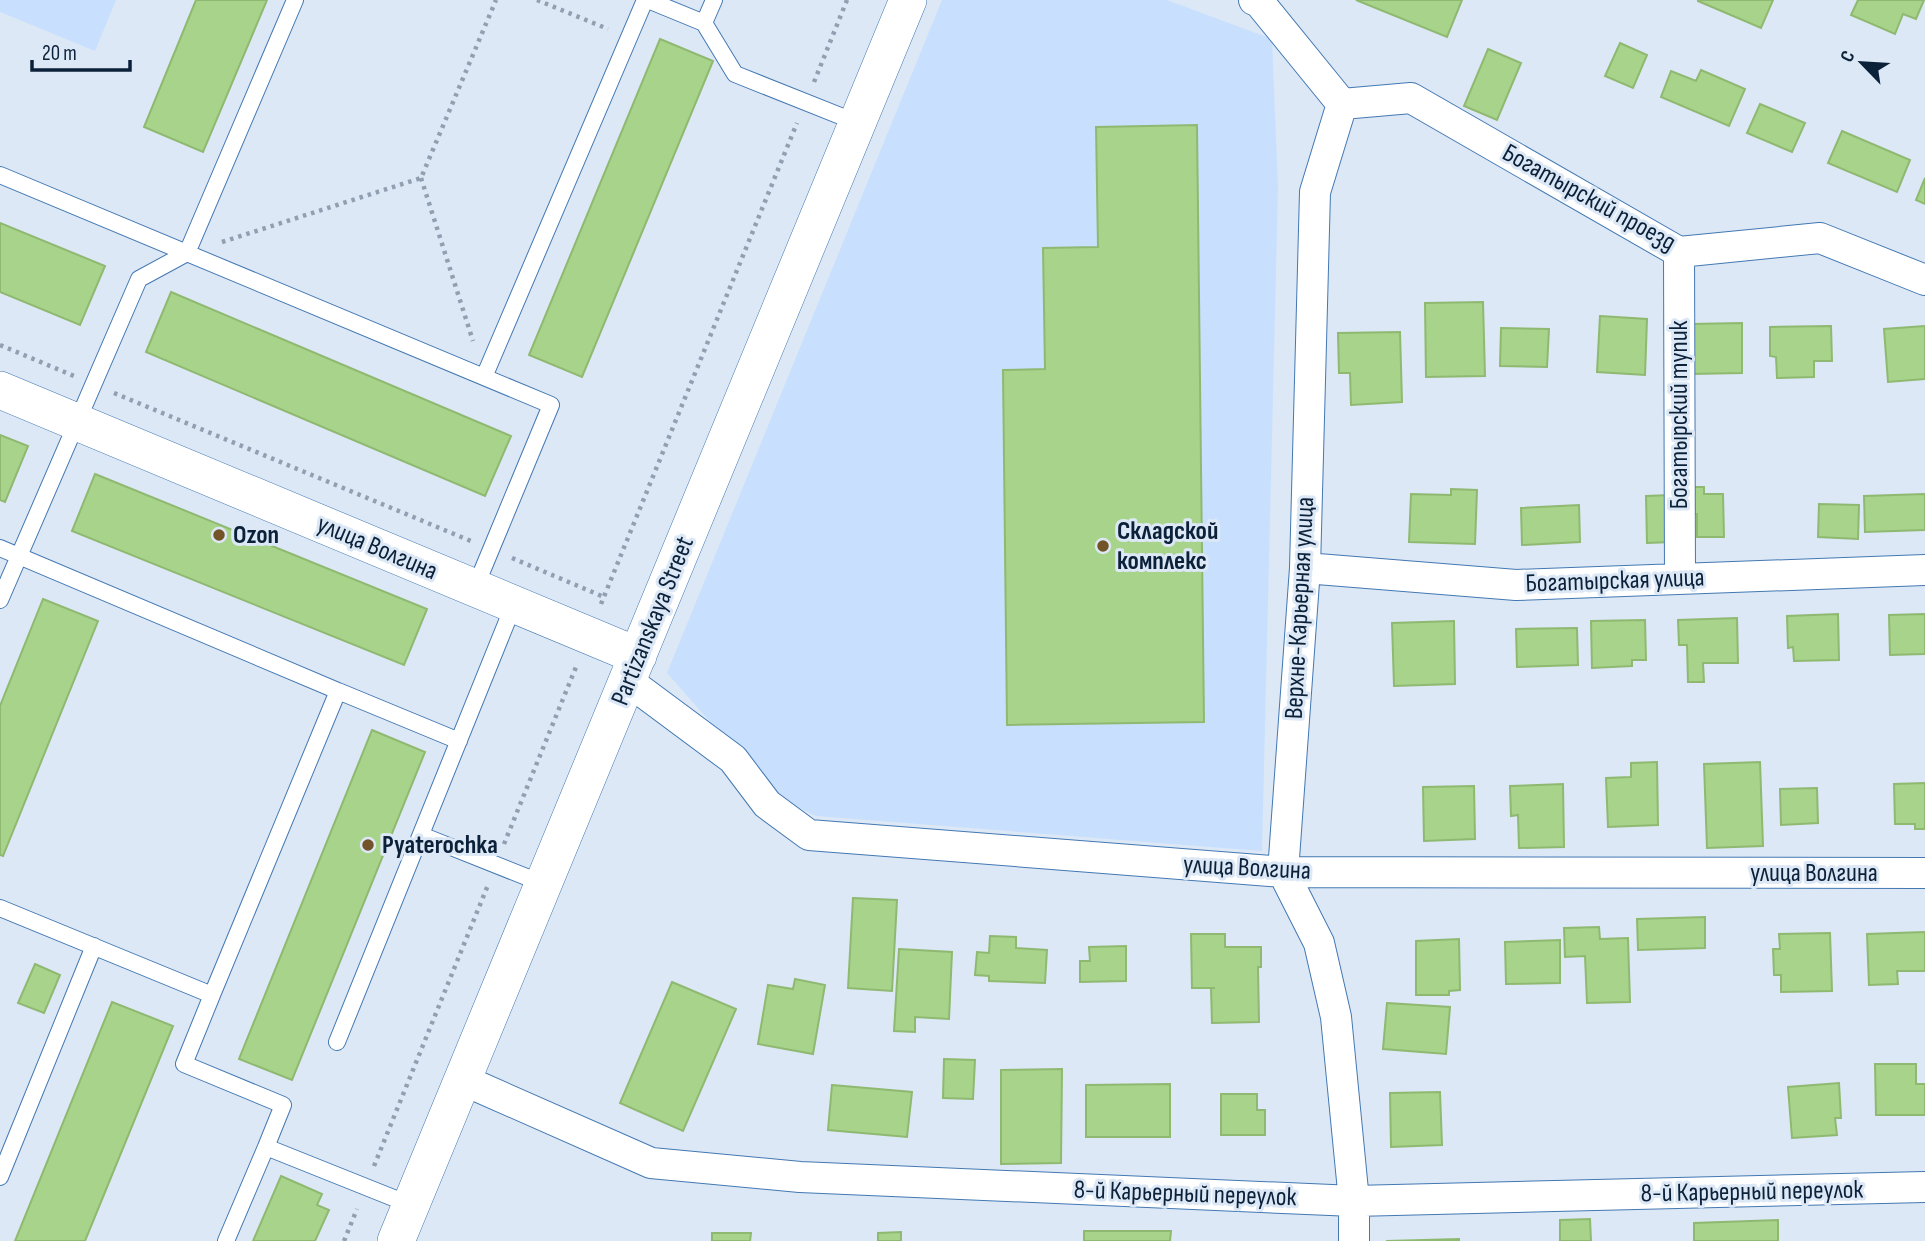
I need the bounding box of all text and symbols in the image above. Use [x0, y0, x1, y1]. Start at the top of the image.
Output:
scale bar [32, 28, 130, 72]
north arrow [1827, 28, 1897, 98]
text: 20 m [42, 41, 77, 66]
text: С [1835, 47, 1861, 66]
street label: Богатырский проезд [1497, 138, 1681, 258]
street label: Богатырский тупик [1664, 320, 1695, 509]
street label: Верхне-Карьерная улица [1279, 496, 1321, 720]
street label: улица Волгина [312, 509, 442, 587]
place label: Складской комплекс [1117, 516, 1218, 577]
place label: Ozon [233, 520, 279, 551]
marker: Ozon [211, 527, 227, 543]
street label: Partizanskaya Street [605, 532, 701, 710]
marker: Складской комплекс [1095, 538, 1111, 554]
street label: Богатырская улица [1525, 562, 1705, 600]
place label: Pyaterochka [382, 830, 498, 861]
marker: Pyaterochka [360, 837, 376, 853]
street label: улица Волгина [1182, 849, 1312, 887]
street label: улица Волгина [1750, 858, 1878, 889]
street label: 8-й Карьерный переулок [1073, 1175, 1297, 1213]
street label: 8-й Карьерный переулок [1640, 1175, 1864, 1209]

